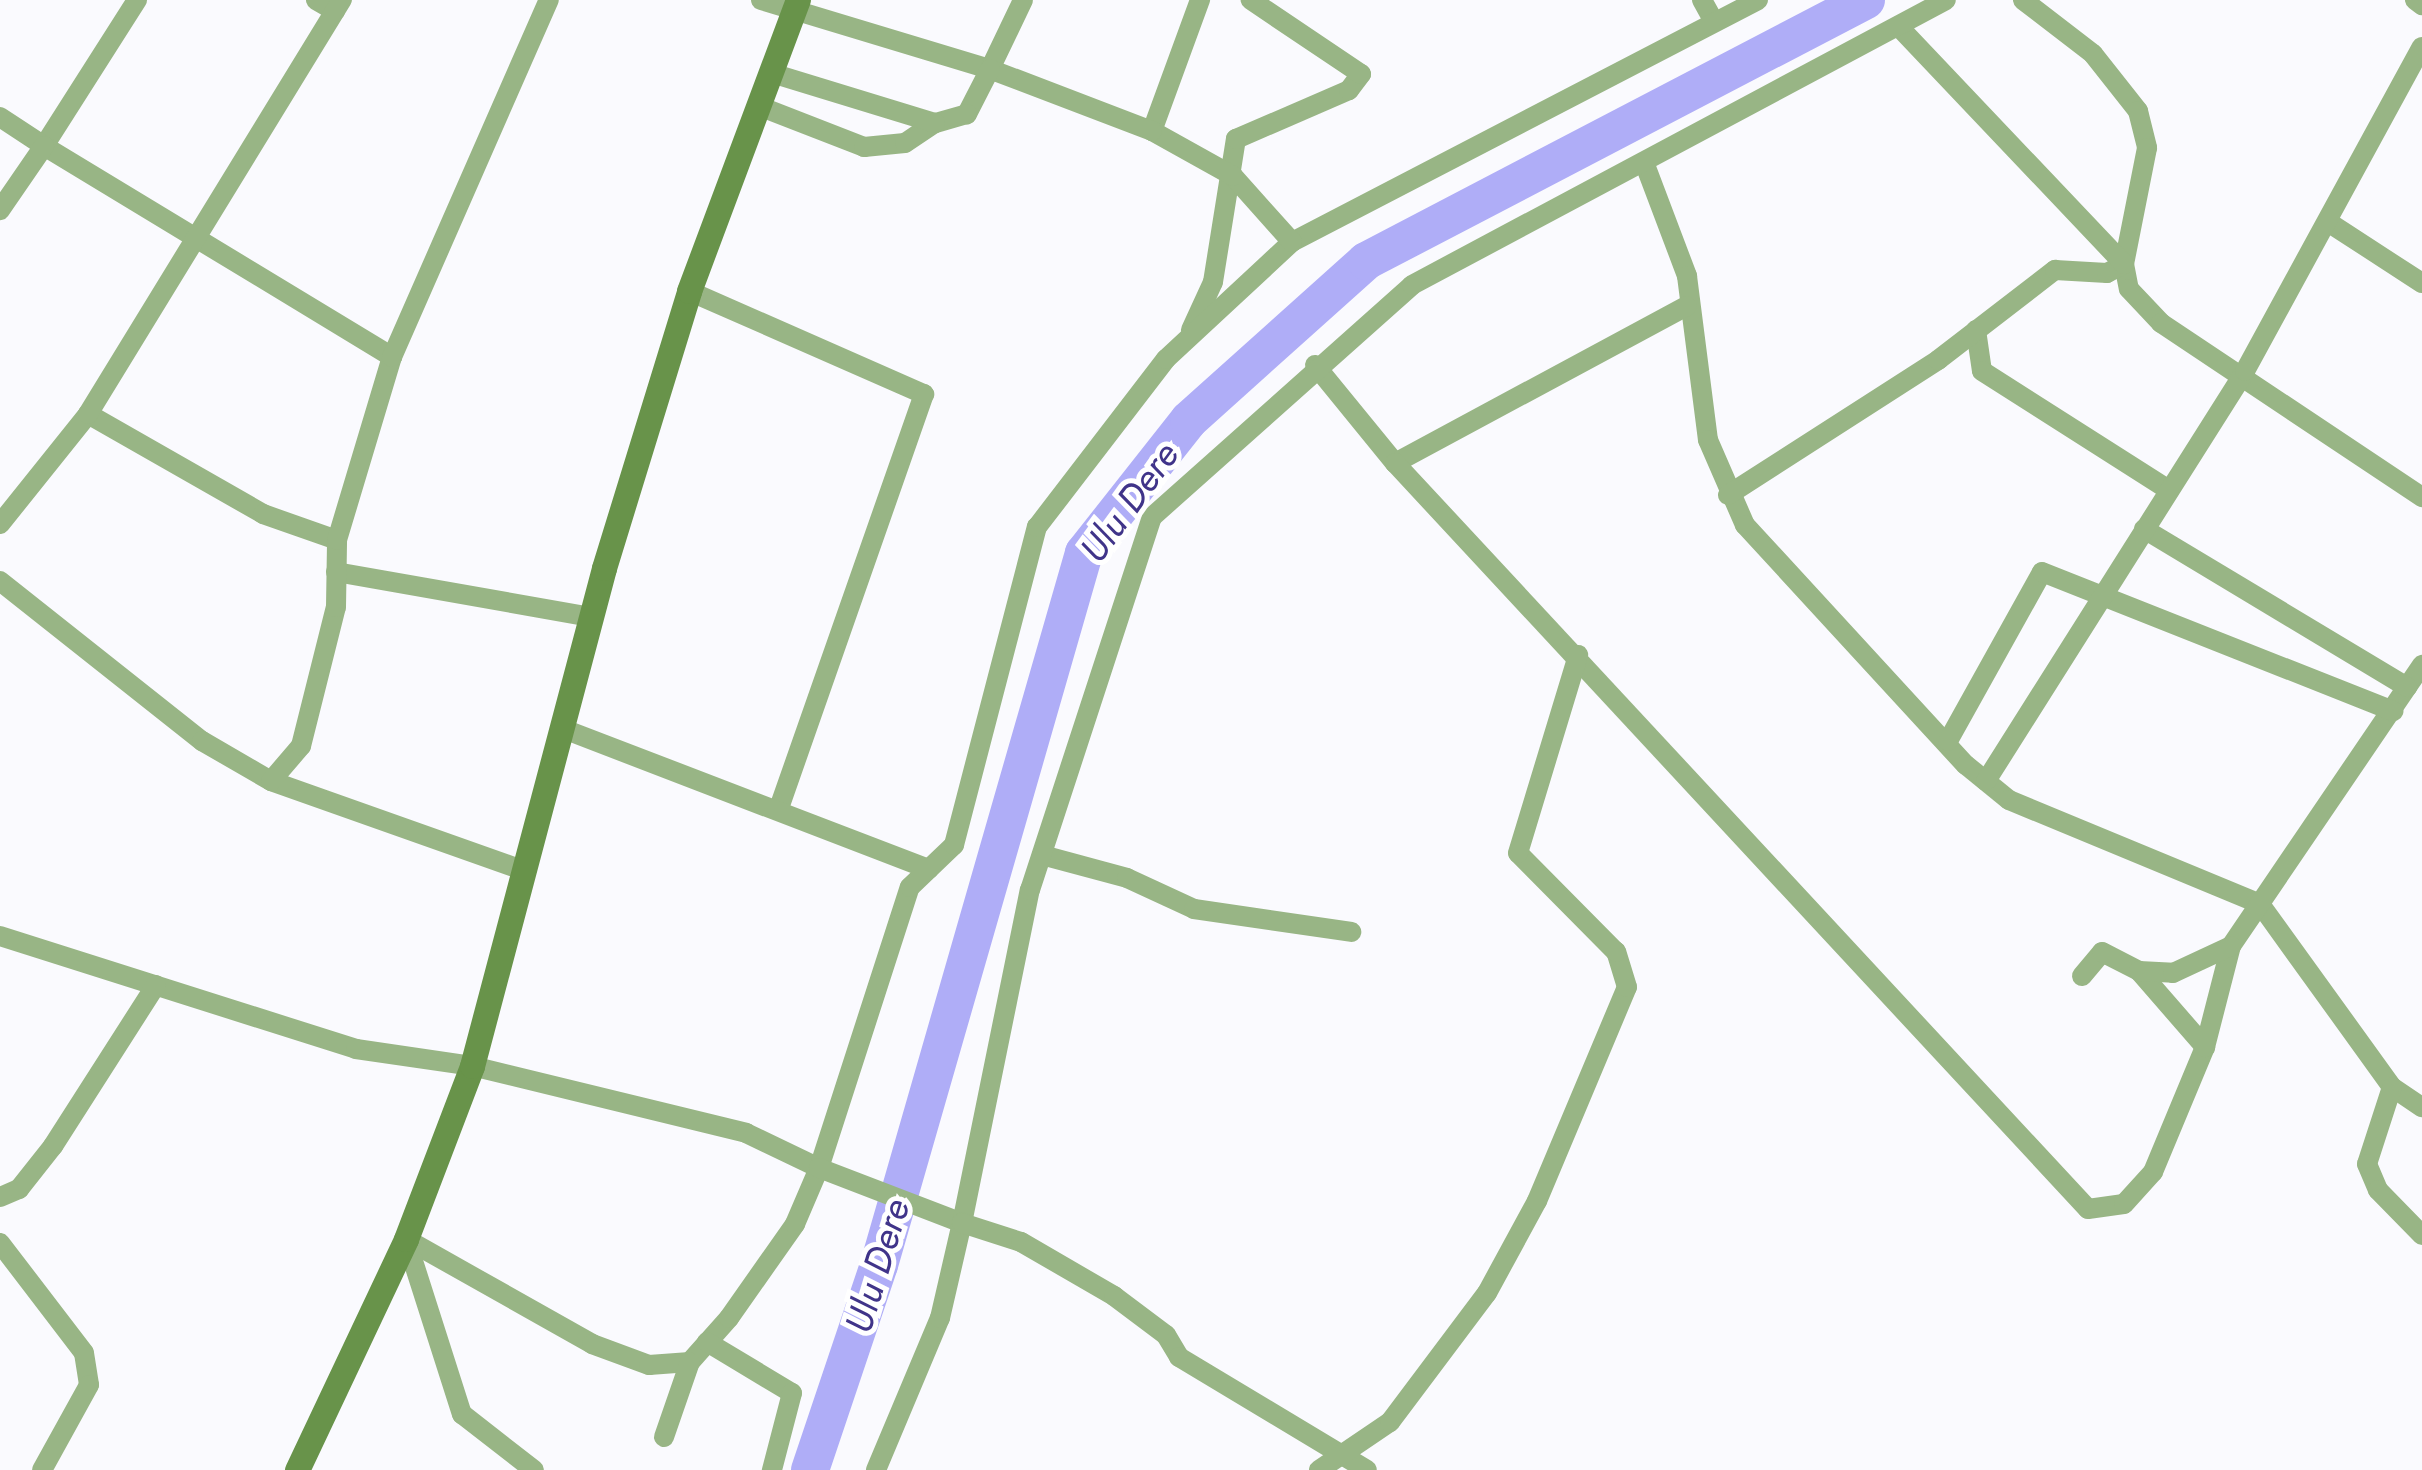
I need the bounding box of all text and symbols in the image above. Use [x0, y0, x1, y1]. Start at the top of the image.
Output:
water label: Ulu Dere [1070, 433, 1188, 571]
water label: Ulu Dere [835, 1194, 919, 1338]

